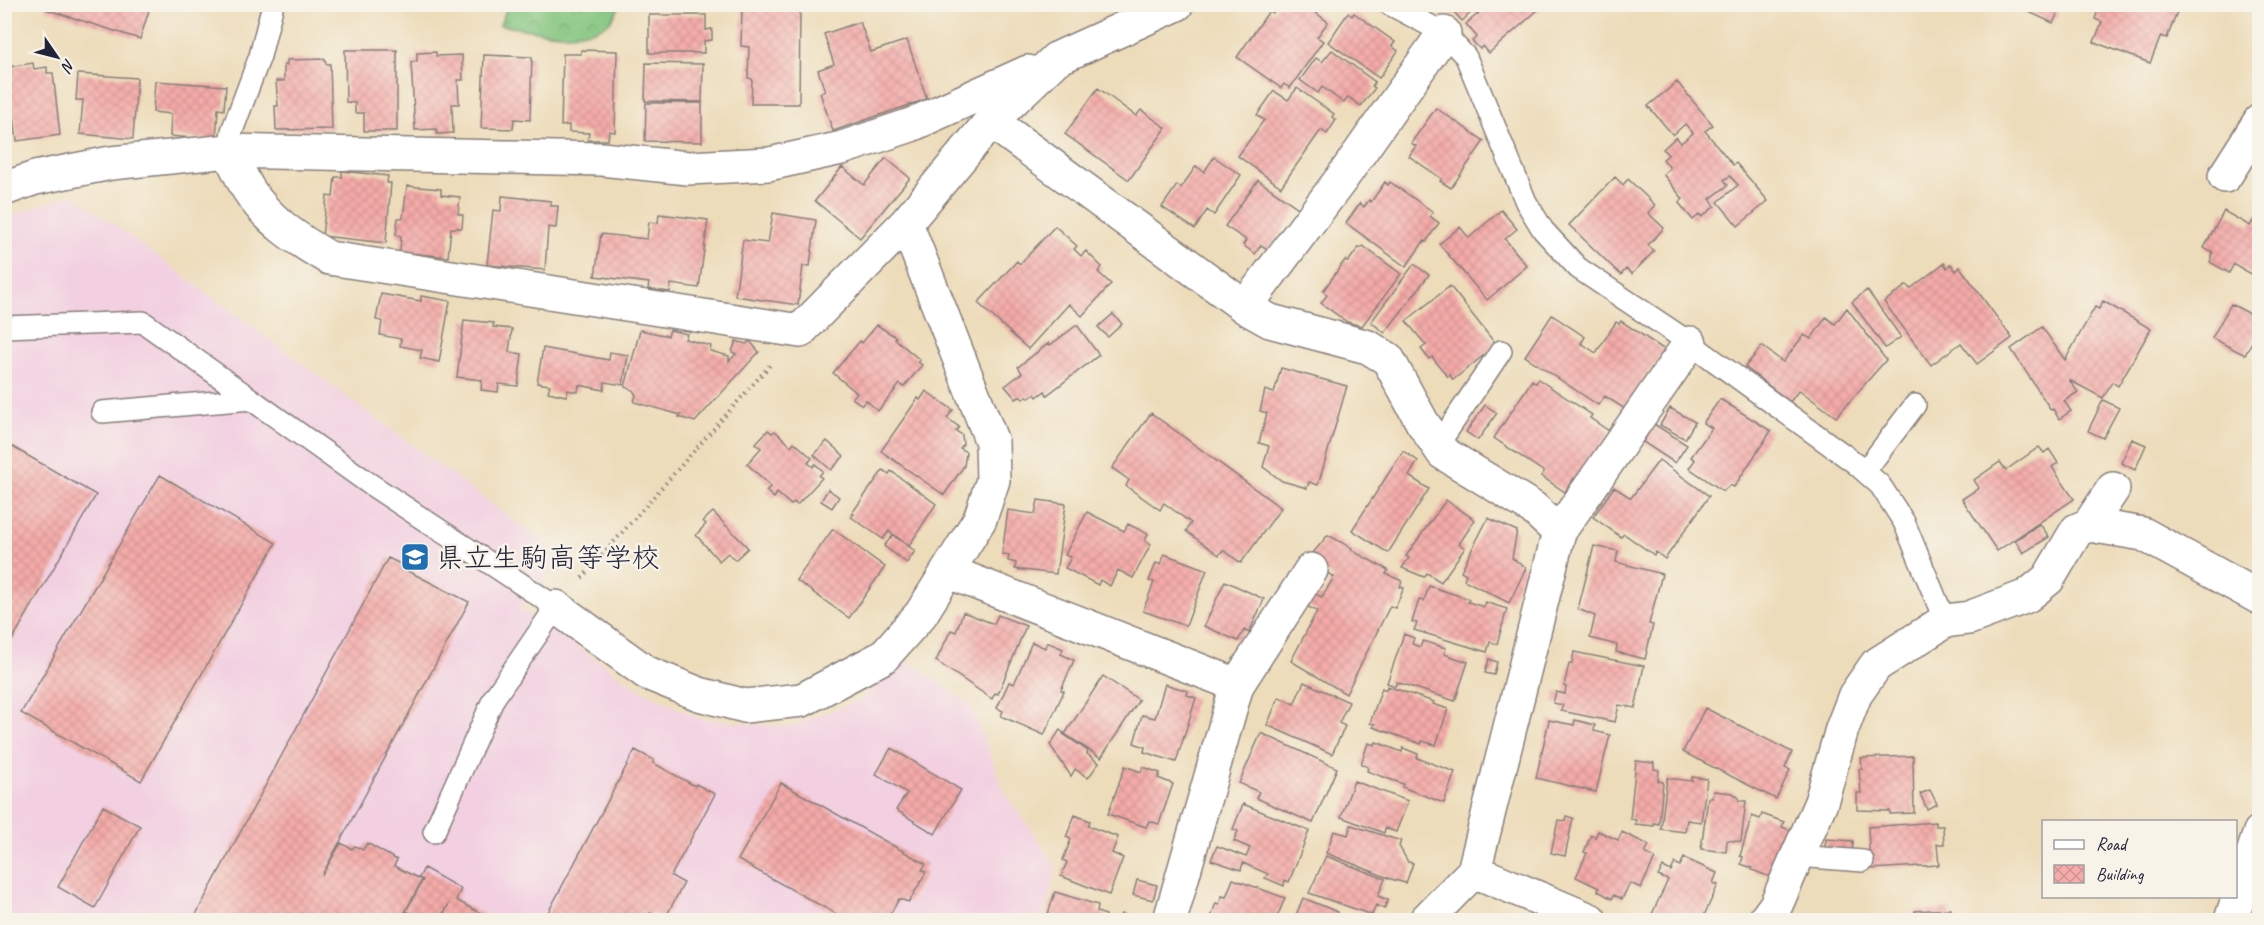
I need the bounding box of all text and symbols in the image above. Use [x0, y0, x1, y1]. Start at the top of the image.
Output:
north arrow [27, 27, 87, 87]
text: N [56, 55, 80, 77]
place label: 県立生駒高等学校 [436, 540, 660, 575]
school or university icon: 県立生駒高等学校 [399, 541, 431, 573]
legend [2042, 820, 2237, 898]
text: Road [2096, 833, 2129, 855]
text: Building [2096, 863, 2145, 885]

